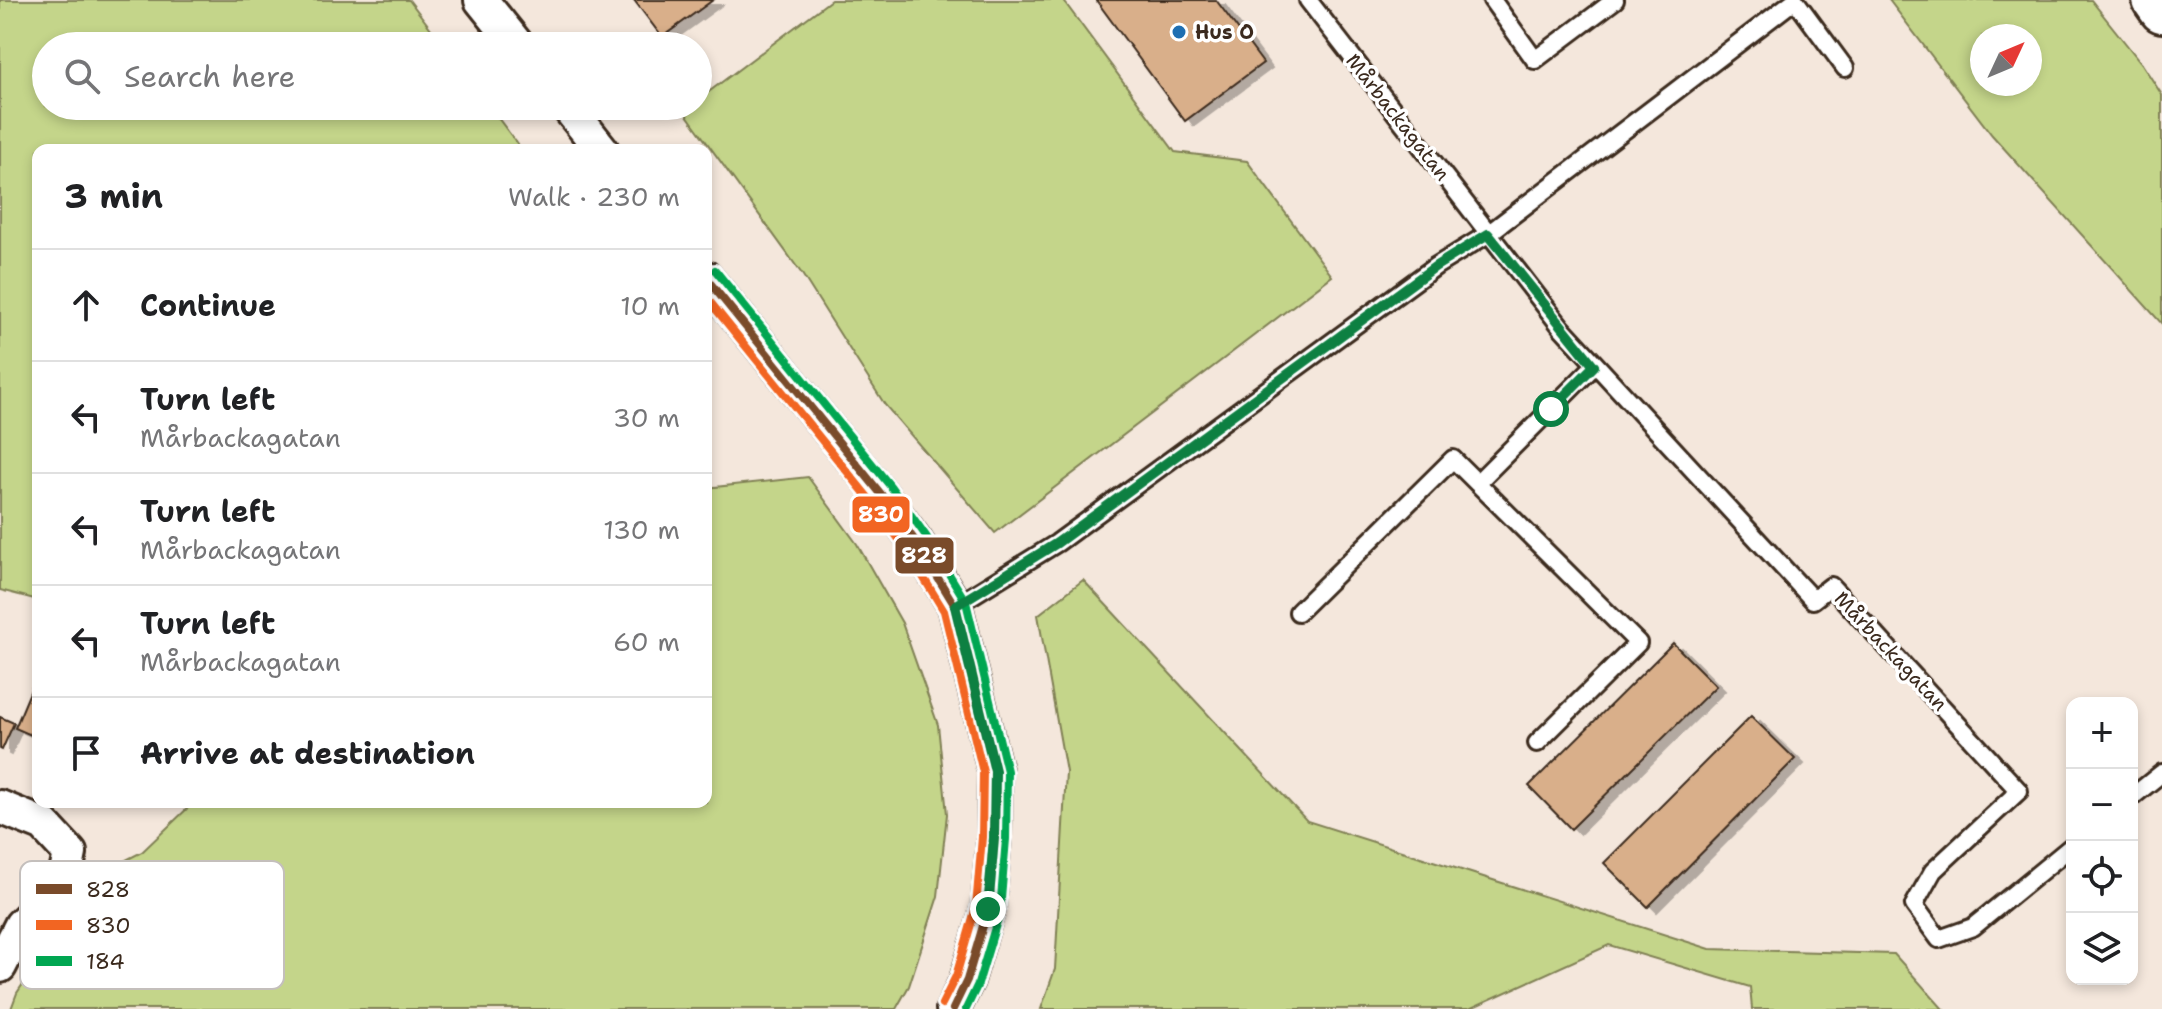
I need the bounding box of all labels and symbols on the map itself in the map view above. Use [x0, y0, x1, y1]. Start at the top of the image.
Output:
place label: Hus O [1195, 19, 1254, 45]
marker: Hus O [1170, 23, 1188, 41]
north arrow [1970, 24, 2042, 96]
street label: Mårbackagatan [1340, 48, 1456, 186]
route start [1533, 391, 1569, 427]
line badge: 830 [851, 495, 911, 534]
text: 830 [858, 500, 904, 529]
line badge: 828 [894, 536, 955, 575]
text: 828 [901, 541, 947, 570]
street label: Mårbackagatan [1829, 586, 1953, 716]
legend [20, 861, 284, 989]
text: 828 [86, 875, 130, 904]
route end [970, 891, 1006, 927]
text: 830 [86, 911, 131, 940]
text: 184 [86, 947, 125, 976]

